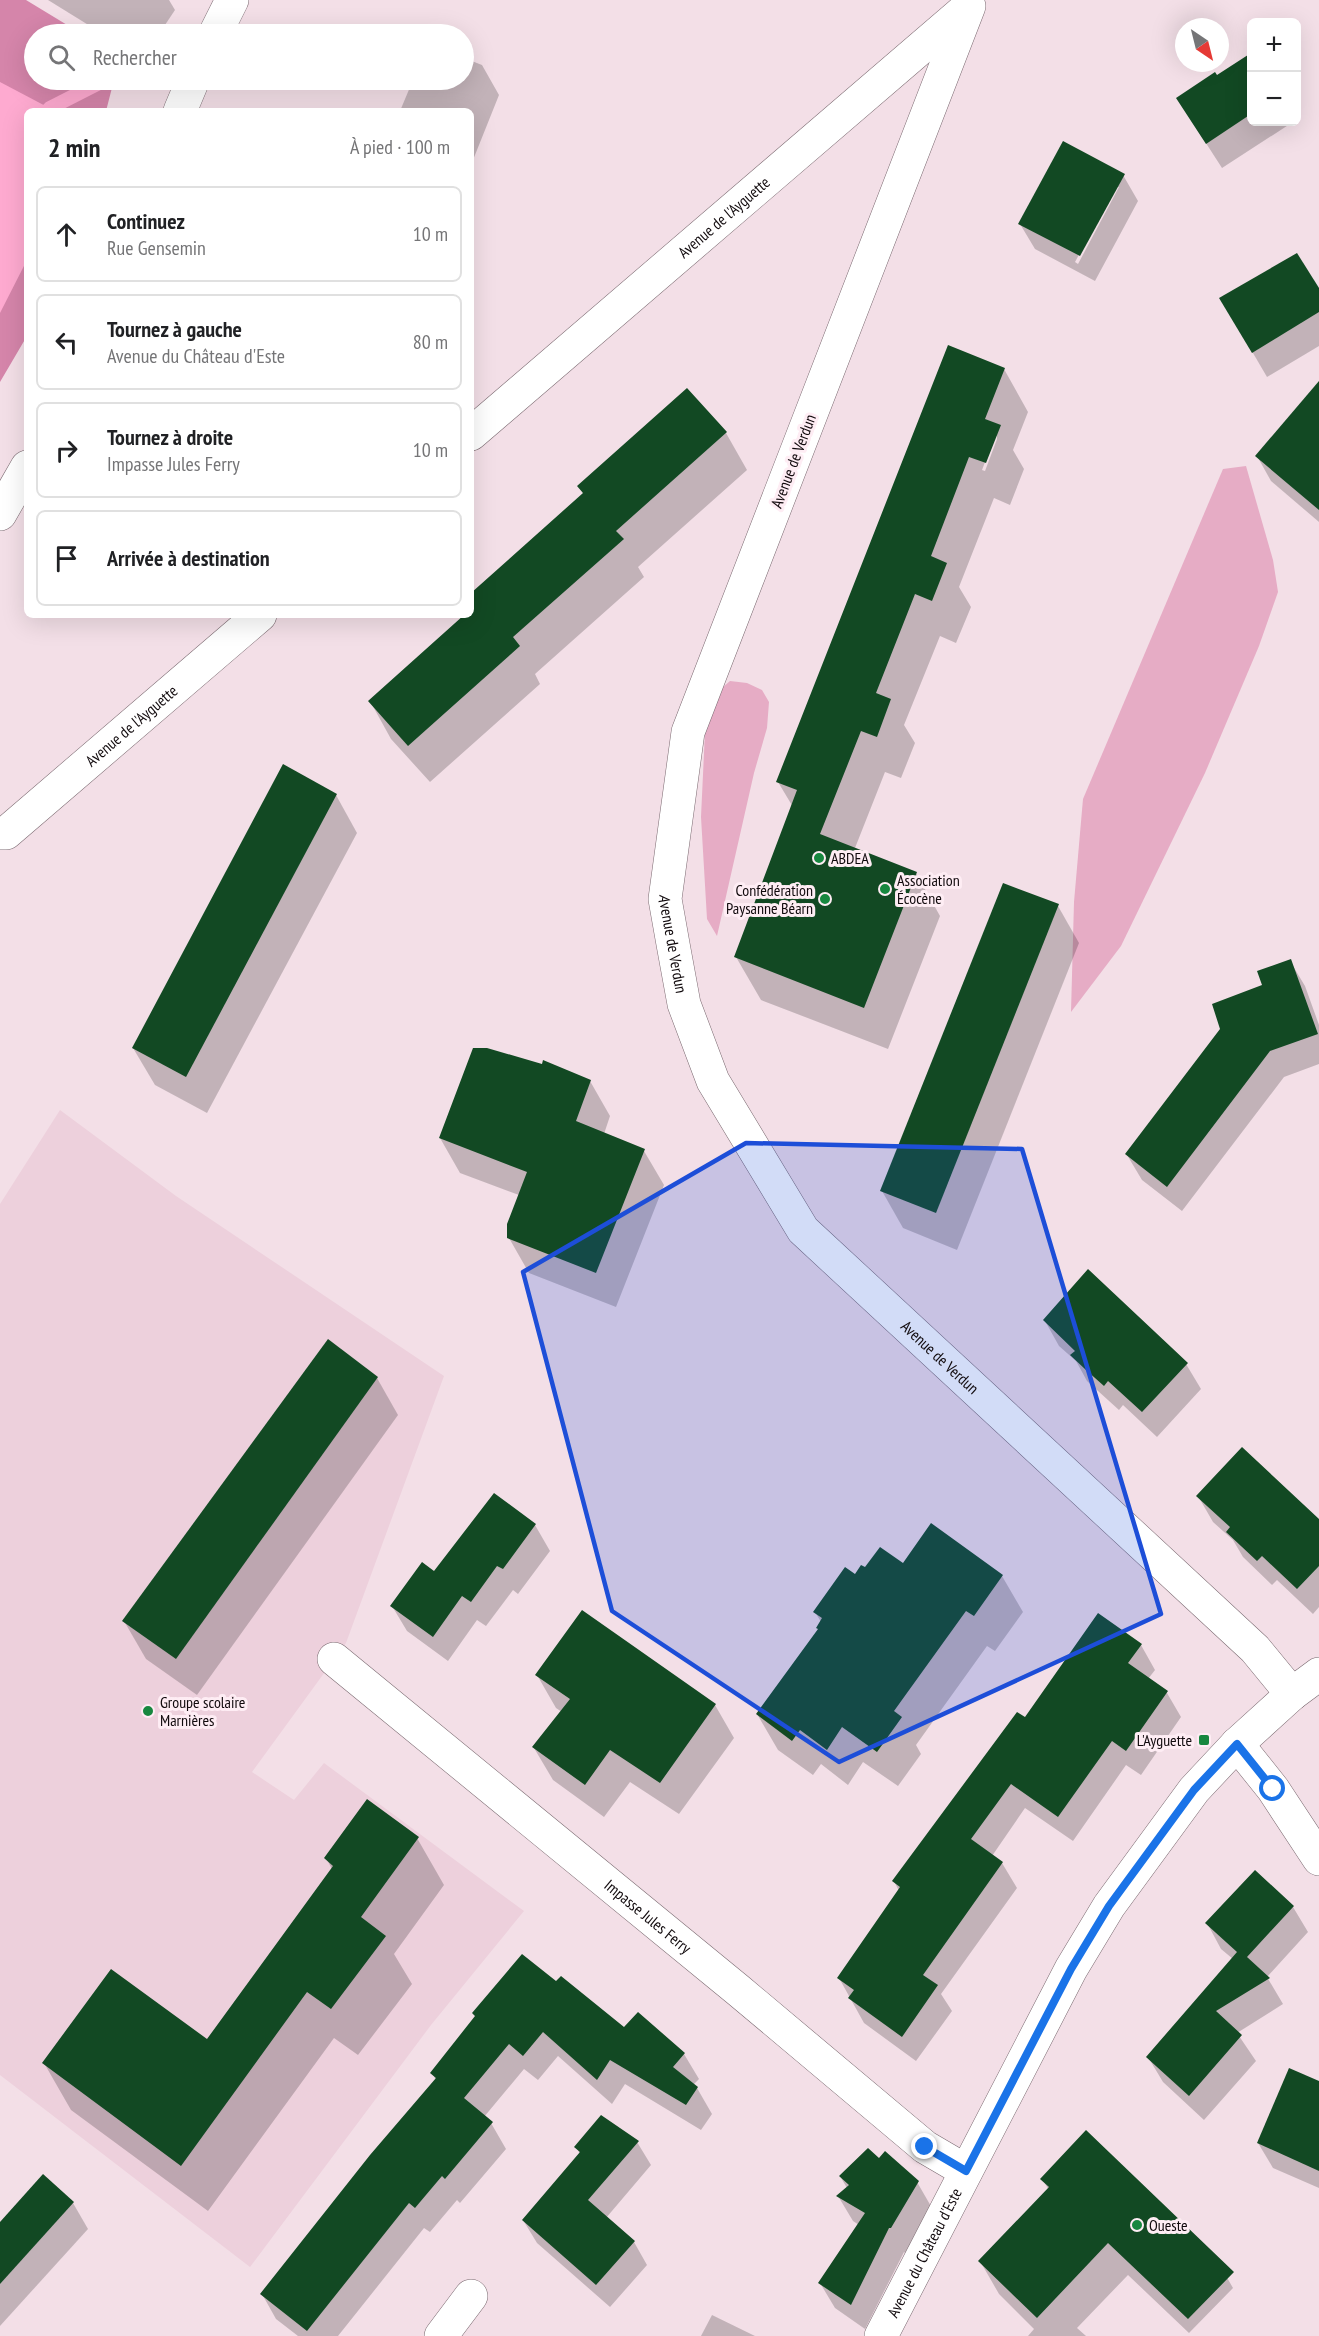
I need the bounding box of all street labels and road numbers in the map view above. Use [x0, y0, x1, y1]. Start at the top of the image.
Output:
street label: Avenue de l'Ayguette [674, 172, 774, 262]
street label: Avenue de Verdun [766, 411, 820, 511]
street label: Avenue de l'Ayguette [81, 681, 181, 771]
street label: Avenue de Verdun [654, 894, 692, 995]
street label: Avenue de Verdun [897, 1316, 983, 1398]
street label: Impasse Jules Ferry [601, 1875, 696, 1958]
street label: Avenue du Château d'Este [883, 2185, 966, 2320]

